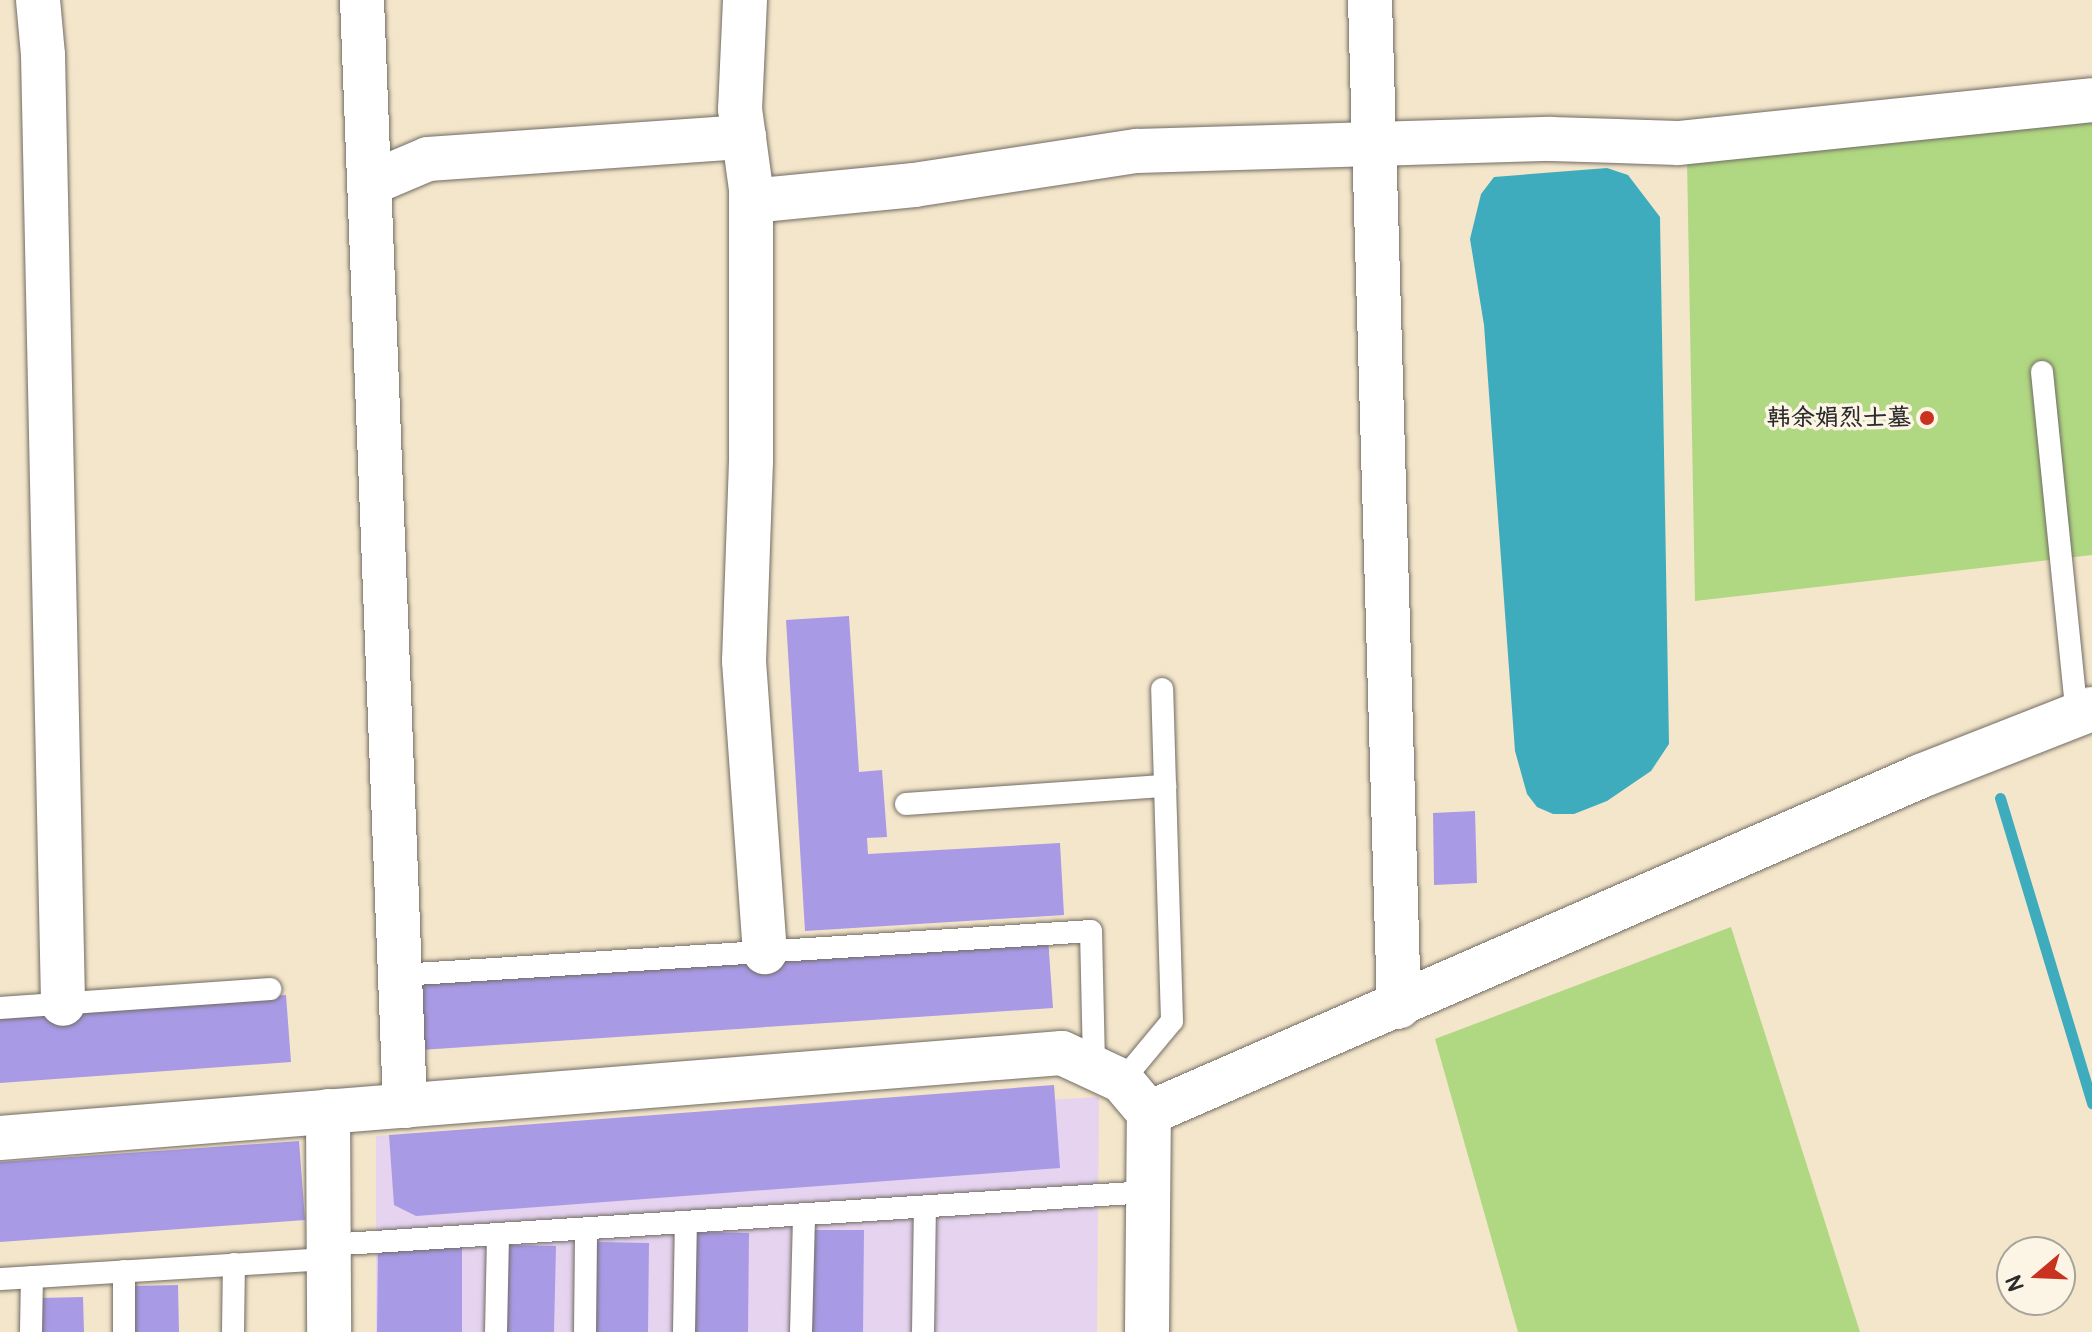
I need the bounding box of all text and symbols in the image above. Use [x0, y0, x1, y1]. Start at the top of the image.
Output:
place label: 韩余娟烈士墓 [1767, 404, 1911, 432]
marker: 韩余娟烈士墓 [1918, 409, 1936, 427]
north arrow [1996, 1236, 2076, 1316]
text: N [2000, 1272, 2031, 1295]

